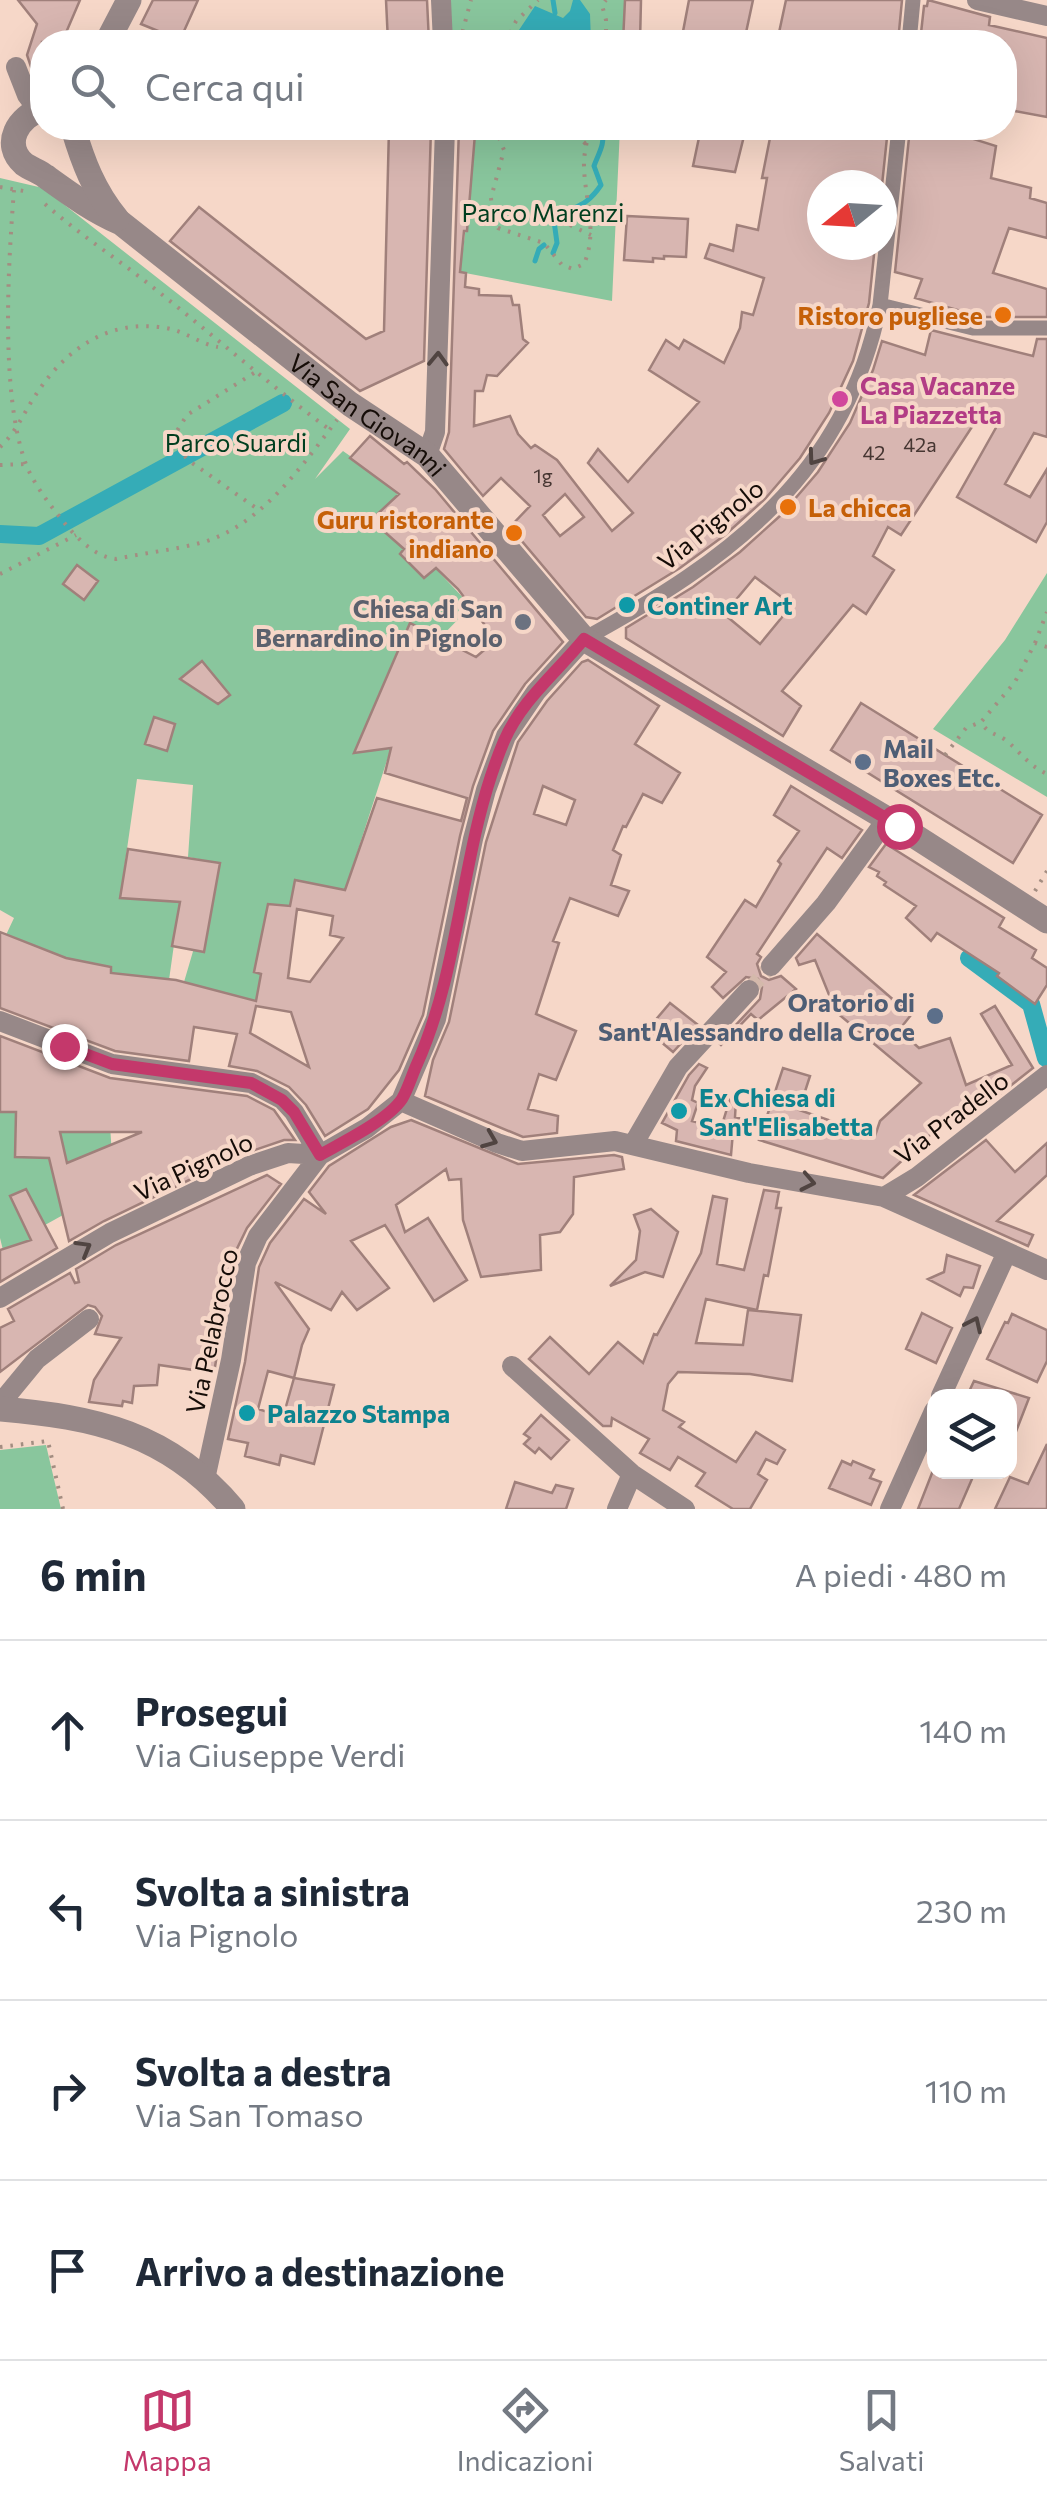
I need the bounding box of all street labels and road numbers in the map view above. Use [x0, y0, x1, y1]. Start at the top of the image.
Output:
street label: Via San Giovanni [283, 347, 453, 482]
street label: Via Pignolo [651, 472, 769, 576]
street label: Via Pradello [888, 1064, 1014, 1170]
street label: Via Pignolo [129, 1125, 257, 1207]
street label: Via Pelabrocco [179, 1246, 243, 1416]

